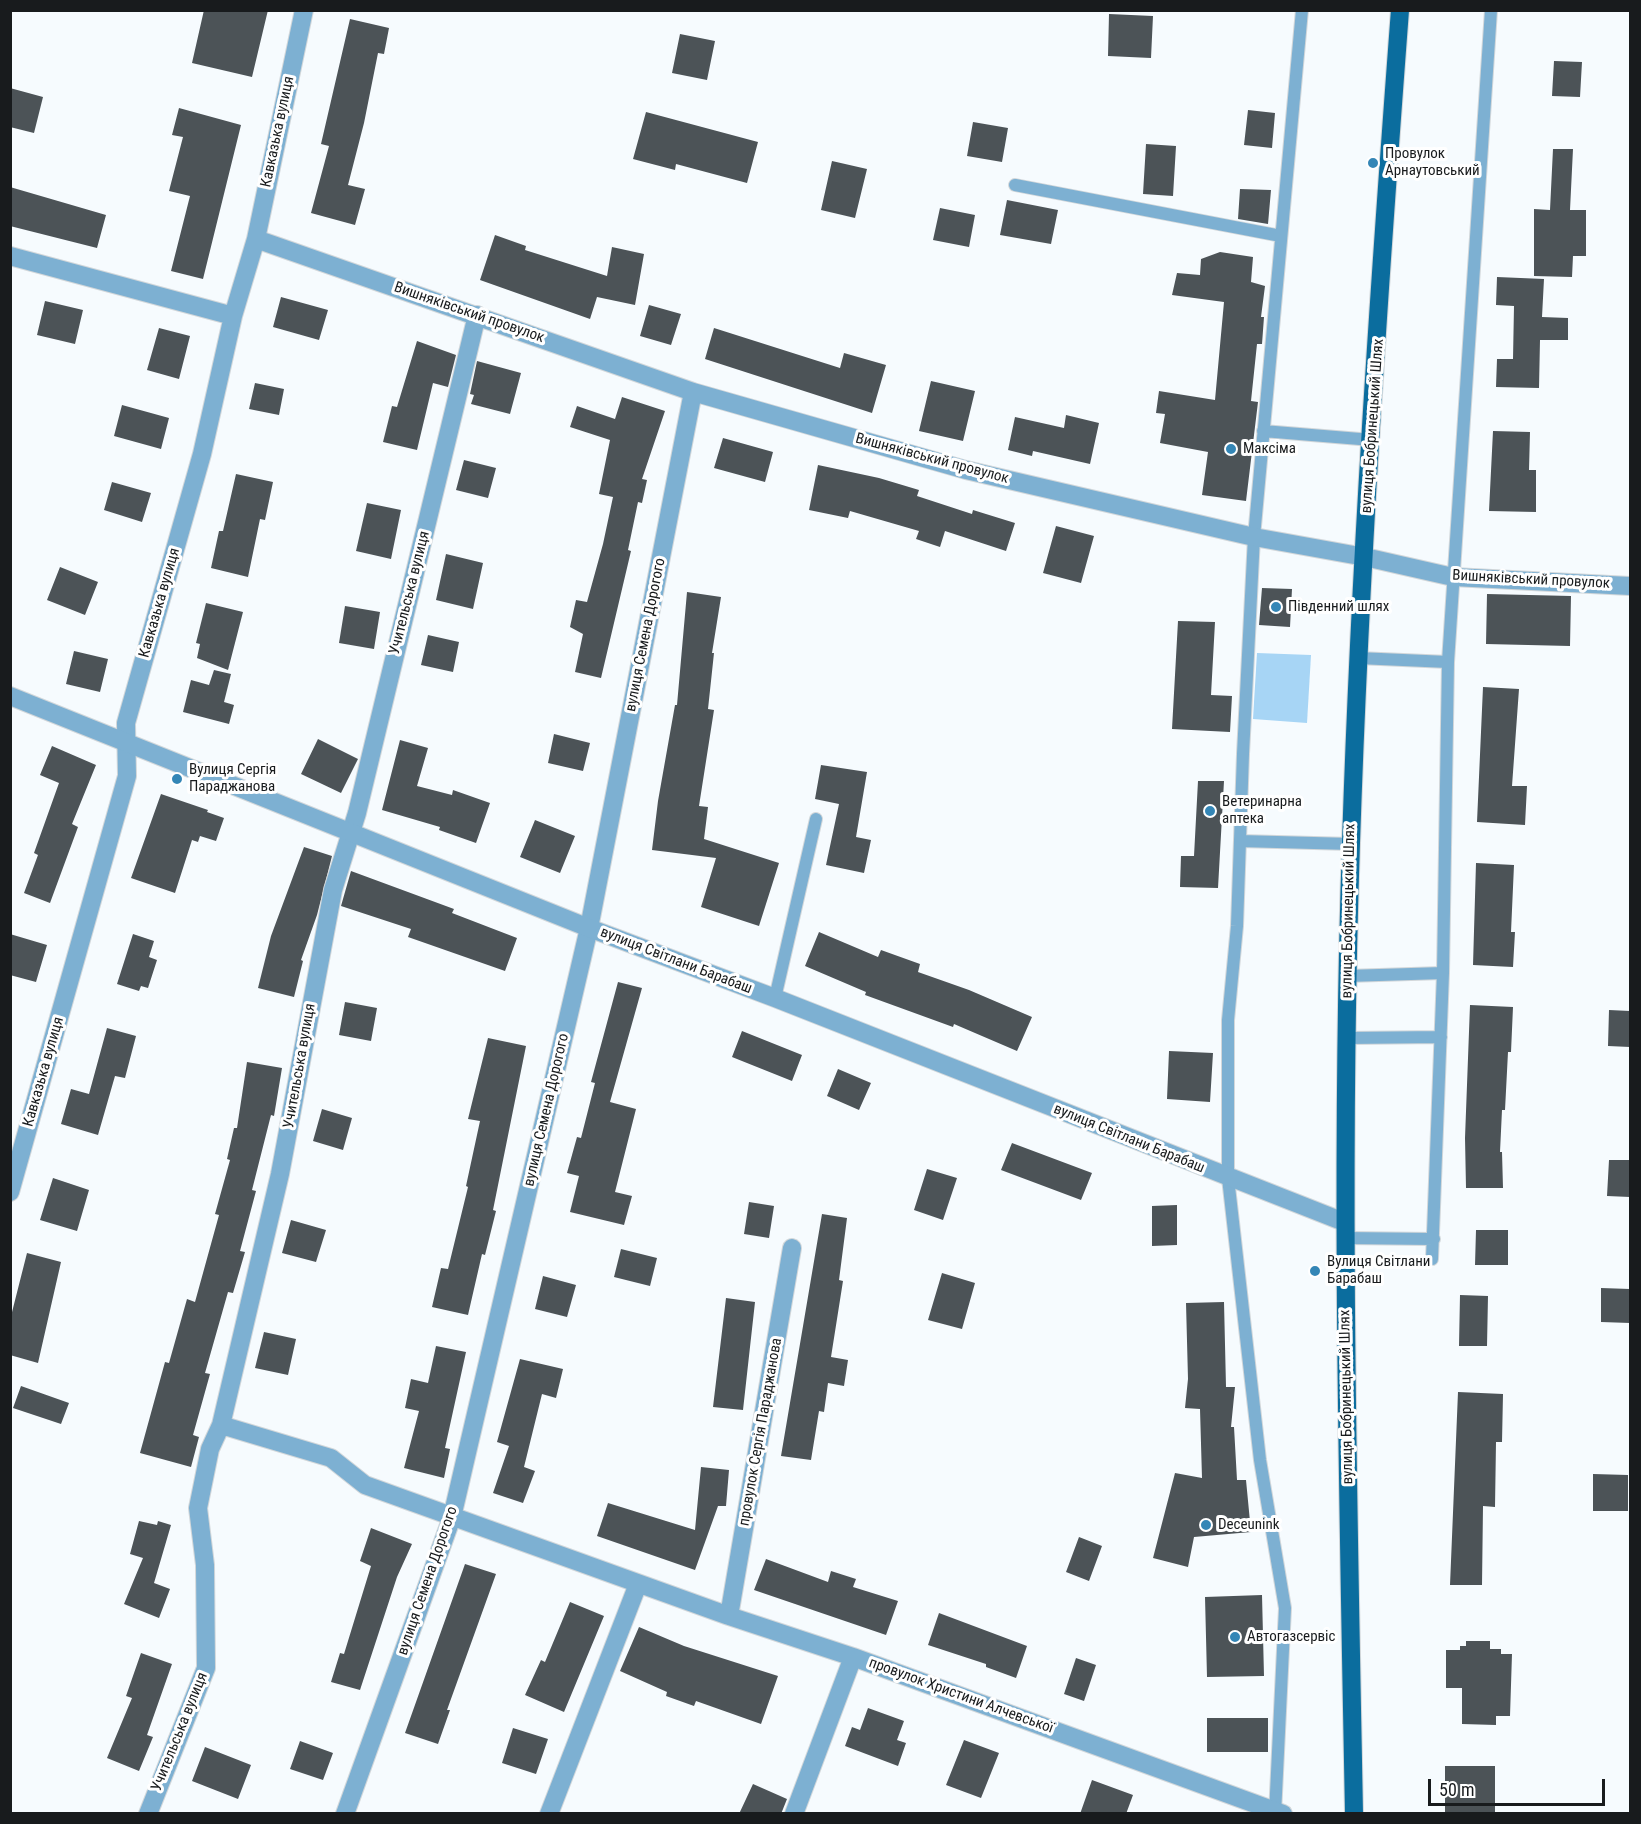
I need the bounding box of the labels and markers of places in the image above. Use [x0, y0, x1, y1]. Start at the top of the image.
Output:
place label: Провулок Арнаутовський [1385, 145, 1480, 180]
marker: Провулок Арнаутовський [1366, 156, 1380, 170]
place label: Максіма [1243, 440, 1296, 458]
marker: Максіма [1224, 442, 1238, 456]
place label: Південний шлях [1288, 598, 1389, 616]
marker: Південний шлях [1269, 600, 1283, 614]
place label: Вулиця Сергія Параджанова [189, 761, 276, 796]
marker: Вулиця Сергія Параджанова [170, 772, 184, 786]
place label: Ветеринарна аптека [1222, 793, 1302, 828]
marker: Ветеринарна аптека [1203, 804, 1217, 818]
place label: Вулиця Світлани Барабаш [1327, 1253, 1430, 1288]
marker: Вулиця Світлани Барабаш [1308, 1264, 1322, 1278]
place label: Deceunink [1218, 1516, 1280, 1534]
marker: Deceunink [1199, 1518, 1213, 1532]
place label: Автогазсервіс [1247, 1628, 1335, 1646]
marker: Автогазсервіс [1228, 1630, 1242, 1644]

